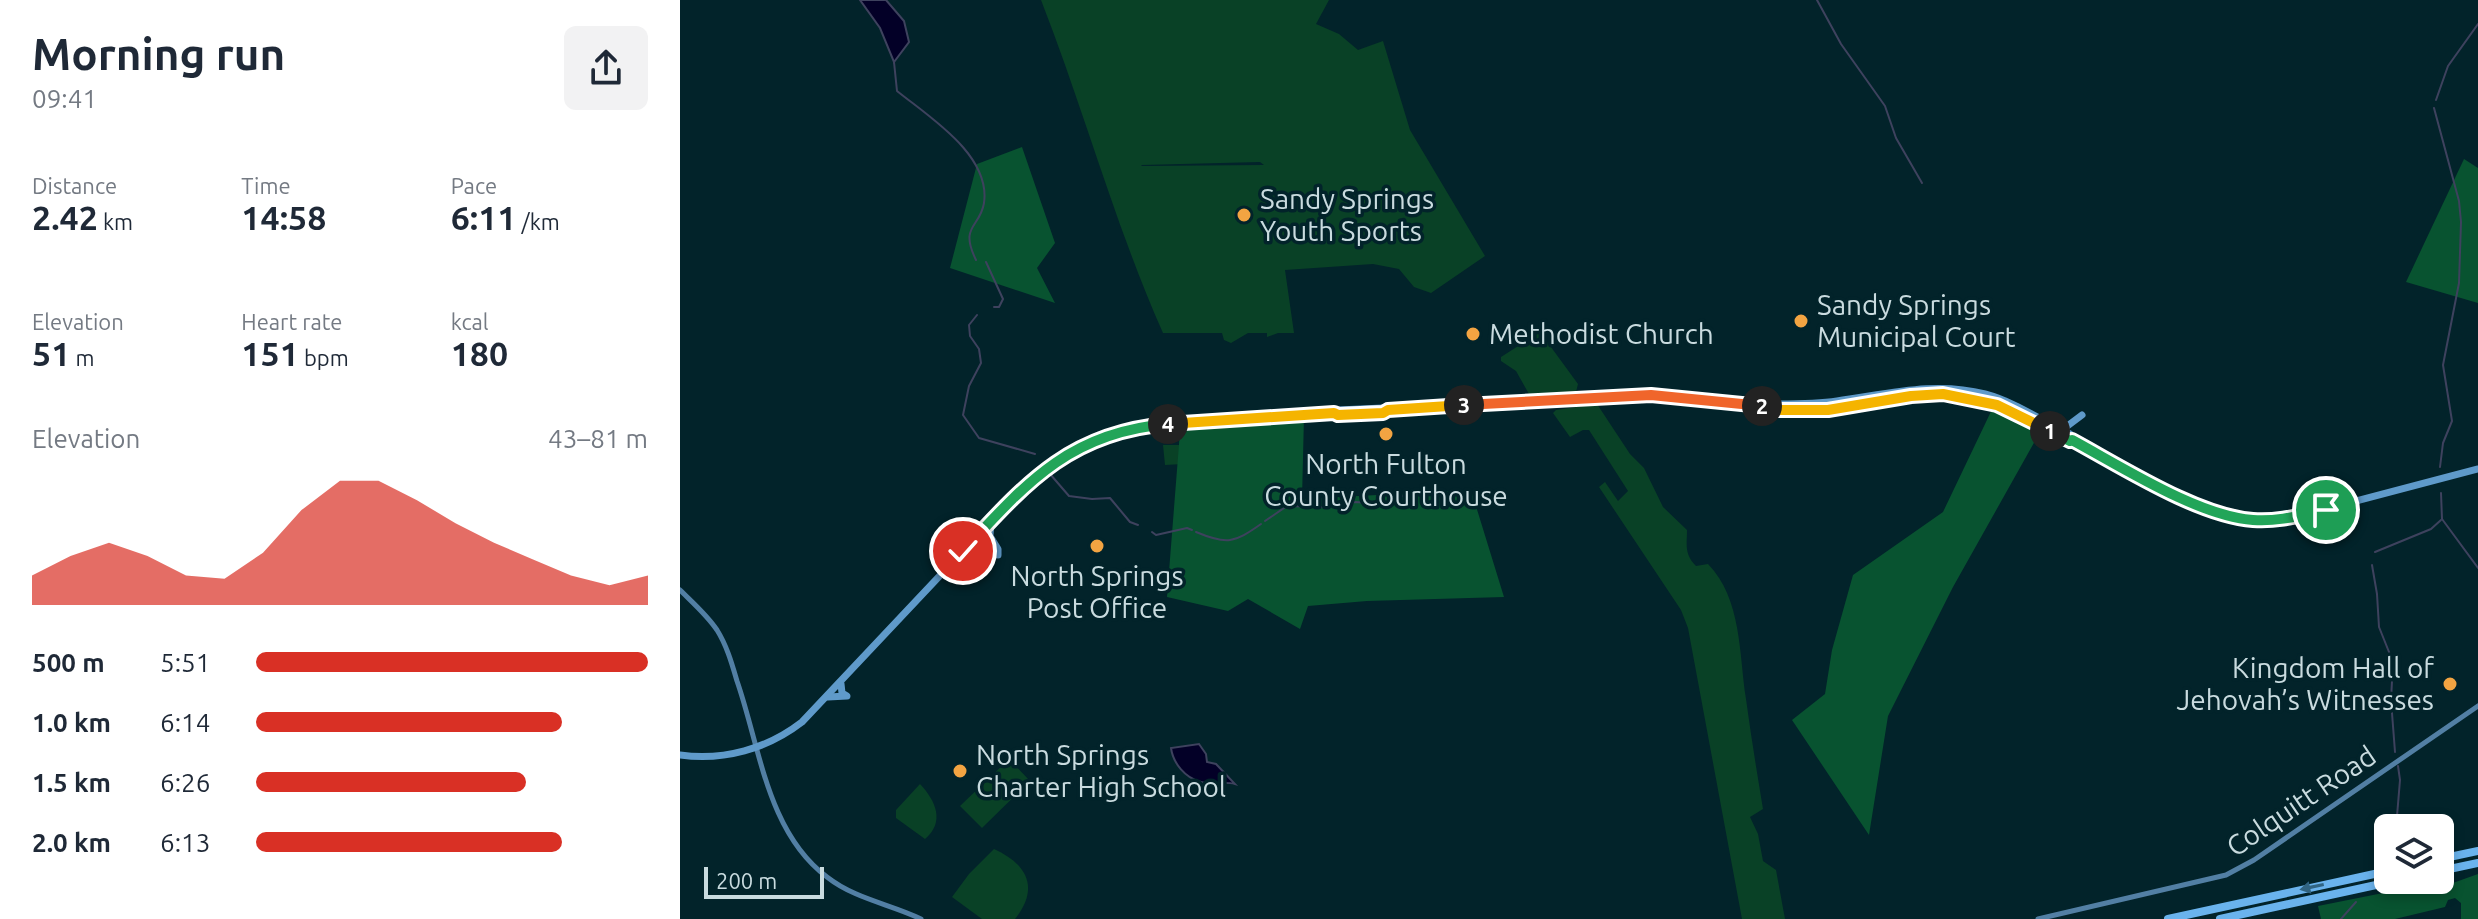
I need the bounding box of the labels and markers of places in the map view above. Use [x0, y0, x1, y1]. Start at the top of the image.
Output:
place label: Sandy Springs Youth Sports [1260, 183, 1434, 246]
marker: Sandy Springs Youth Sports [1235, 206, 1253, 224]
place label: Sandy Springs Municipal Court [1817, 289, 2016, 352]
marker: Sandy Springs Municipal Court [1792, 312, 1810, 330]
place label: Methodist Church [1489, 318, 1714, 349]
marker: Methodist Church [1464, 325, 1482, 343]
pin: 3 [1444, 385, 1484, 425]
pin: 2 [1742, 386, 1782, 426]
pin: 4 [1148, 404, 1188, 444]
pin: 1 [2030, 411, 2070, 451]
marker: North Fulton County Courthouse [1377, 425, 1395, 443]
place label: North Fulton County Courthouse [1264, 448, 1508, 511]
pin [2292, 476, 2360, 544]
pin [929, 517, 997, 585]
marker: North Springs Post Office [1088, 537, 1106, 555]
place label: North Springs Post Office [1010, 560, 1184, 623]
place label: Kingdom Hall of Jehovah’s Witnesses [2177, 652, 2434, 715]
marker: Kingdom Hall of Jehovah’s Witnesses [2441, 675, 2459, 693]
place label: North Springs Charter High School [976, 739, 1226, 802]
marker: North Springs Charter High School [951, 762, 969, 780]

